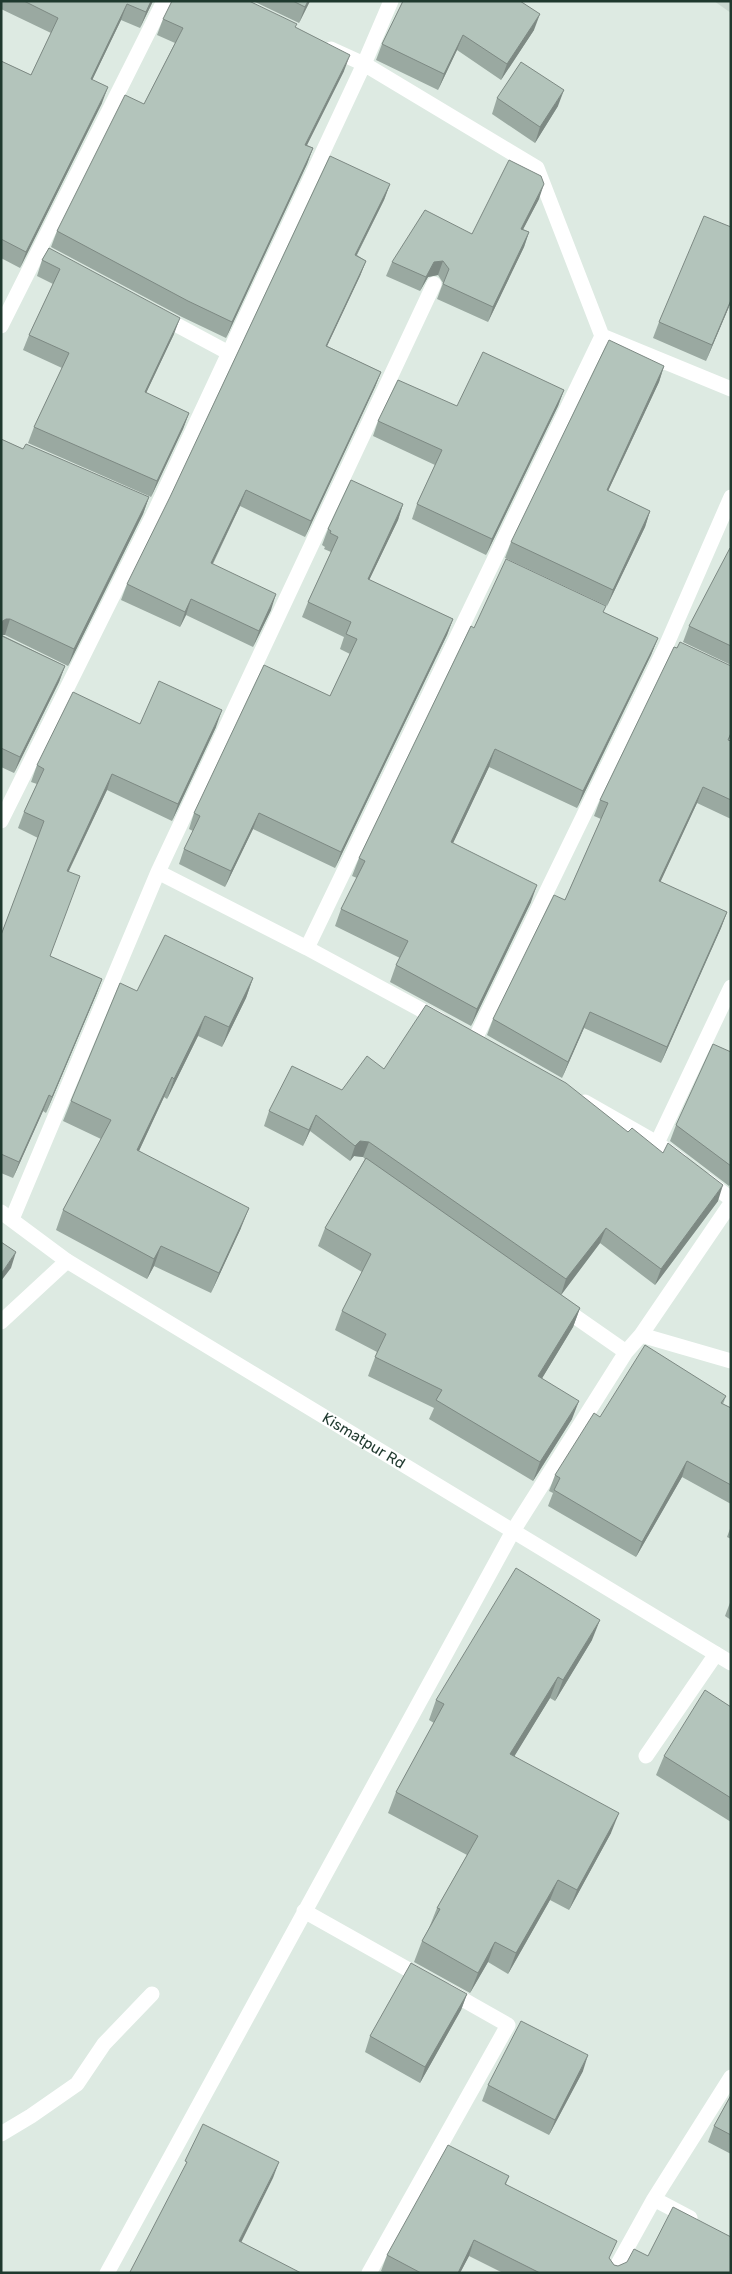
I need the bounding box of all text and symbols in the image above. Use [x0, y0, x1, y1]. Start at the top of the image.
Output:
street label: Kismatpur Rd [319, 1409, 408, 1473]

